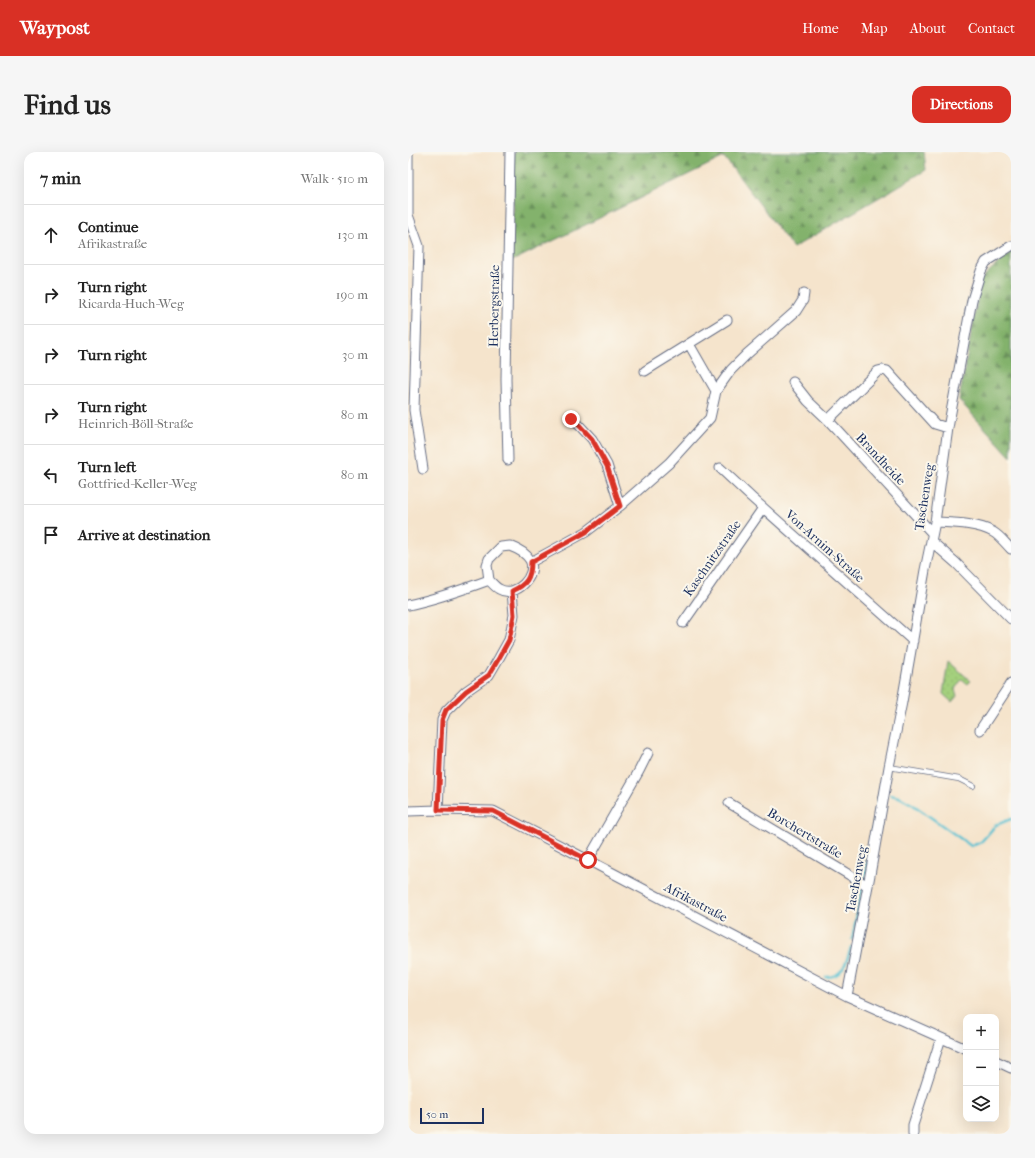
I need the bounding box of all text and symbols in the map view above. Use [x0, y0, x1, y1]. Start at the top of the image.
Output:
text: Waypost [20, 17, 90, 39]
text: Home [802, 20, 839, 37]
text: Map [861, 20, 888, 37]
text: About [910, 20, 946, 37]
text: Contact [968, 20, 1015, 37]
button: Directions [912, 86, 1011, 123]
text: Find us [24, 88, 111, 121]
text: 7 min [40, 168, 81, 188]
text: Walk · 510 m [301, 171, 368, 186]
text: Continue [78, 218, 138, 236]
icon: ahead [40, 224, 62, 246]
text: 130 m [337, 227, 368, 242]
text: Afrikastraße [78, 236, 147, 251]
street label: Herbergstraße [486, 264, 502, 347]
text: Turn right [78, 278, 147, 296]
icon: right [40, 284, 62, 306]
text: 190 m [336, 287, 368, 302]
text: Ricarda-Huch-Weg [78, 296, 184, 311]
icon: right [40, 344, 62, 366]
text: Turn right [78, 346, 147, 364]
text: 30 m [342, 347, 368, 362]
text: Turn right [78, 398, 147, 416]
icon: right [40, 404, 62, 426]
text: 80 m [341, 407, 368, 422]
route end [562, 410, 580, 428]
text: Heinrich-Böll-Straße [78, 416, 194, 431]
street label: Brandheide [853, 430, 909, 488]
text: Turn left [78, 458, 136, 476]
street label: Taschenweg [911, 461, 937, 532]
icon: left [40, 464, 62, 486]
text: 80 m [341, 467, 368, 482]
text: Gottfried-Keller-Weg [78, 476, 197, 491]
street label: Von-Arnim-Straße [782, 506, 868, 586]
street label: Kaschnitzstraße [680, 517, 744, 599]
icon: arrive [40, 524, 62, 546]
text: Arrive at destination [78, 526, 210, 544]
street label: Borchertstraße [765, 805, 846, 861]
street label: Taschenweg [842, 843, 870, 914]
route start [579, 851, 597, 869]
street label: Afrikastraße [661, 879, 731, 925]
map controls [963, 1014, 999, 1122]
button: + [963, 1014, 999, 1050]
button: − [963, 1050, 999, 1086]
button: layers [963, 1086, 999, 1122]
scale bar [420, 1106, 484, 1125]
text: 50 m [426, 1108, 448, 1121]

